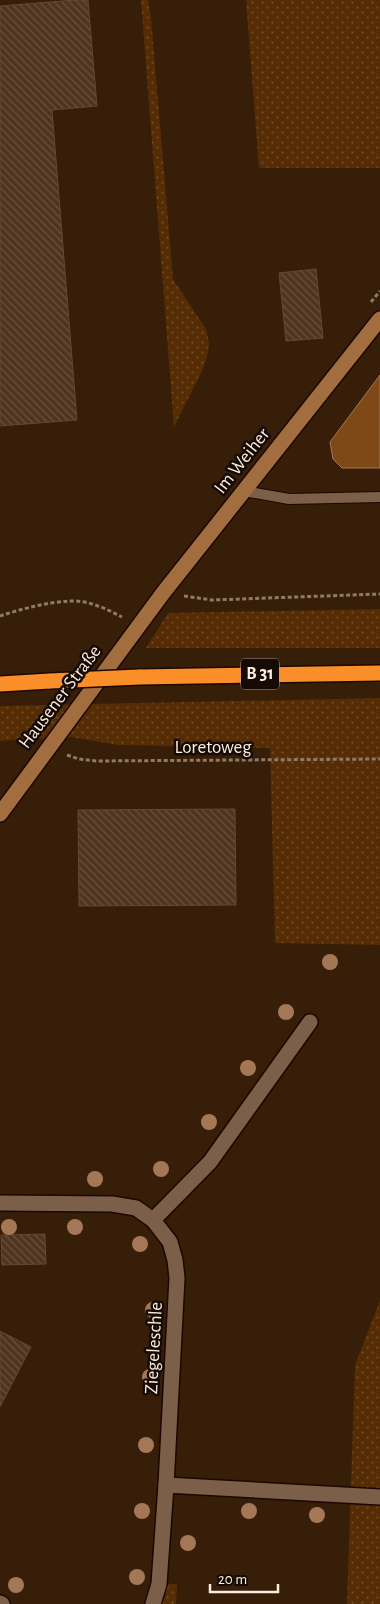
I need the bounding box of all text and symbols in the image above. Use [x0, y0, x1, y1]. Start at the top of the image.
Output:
street label: Im Weiher [211, 425, 273, 497]
street label: Hausener Straße [15, 642, 105, 752]
road number: B 31 [241, 659, 279, 690]
street label: Loretoweg [175, 738, 252, 757]
street label: Ziegeleschle [142, 1301, 166, 1395]
scale bar [210, 1562, 278, 1594]
text: 20 m [218, 1572, 247, 1587]

